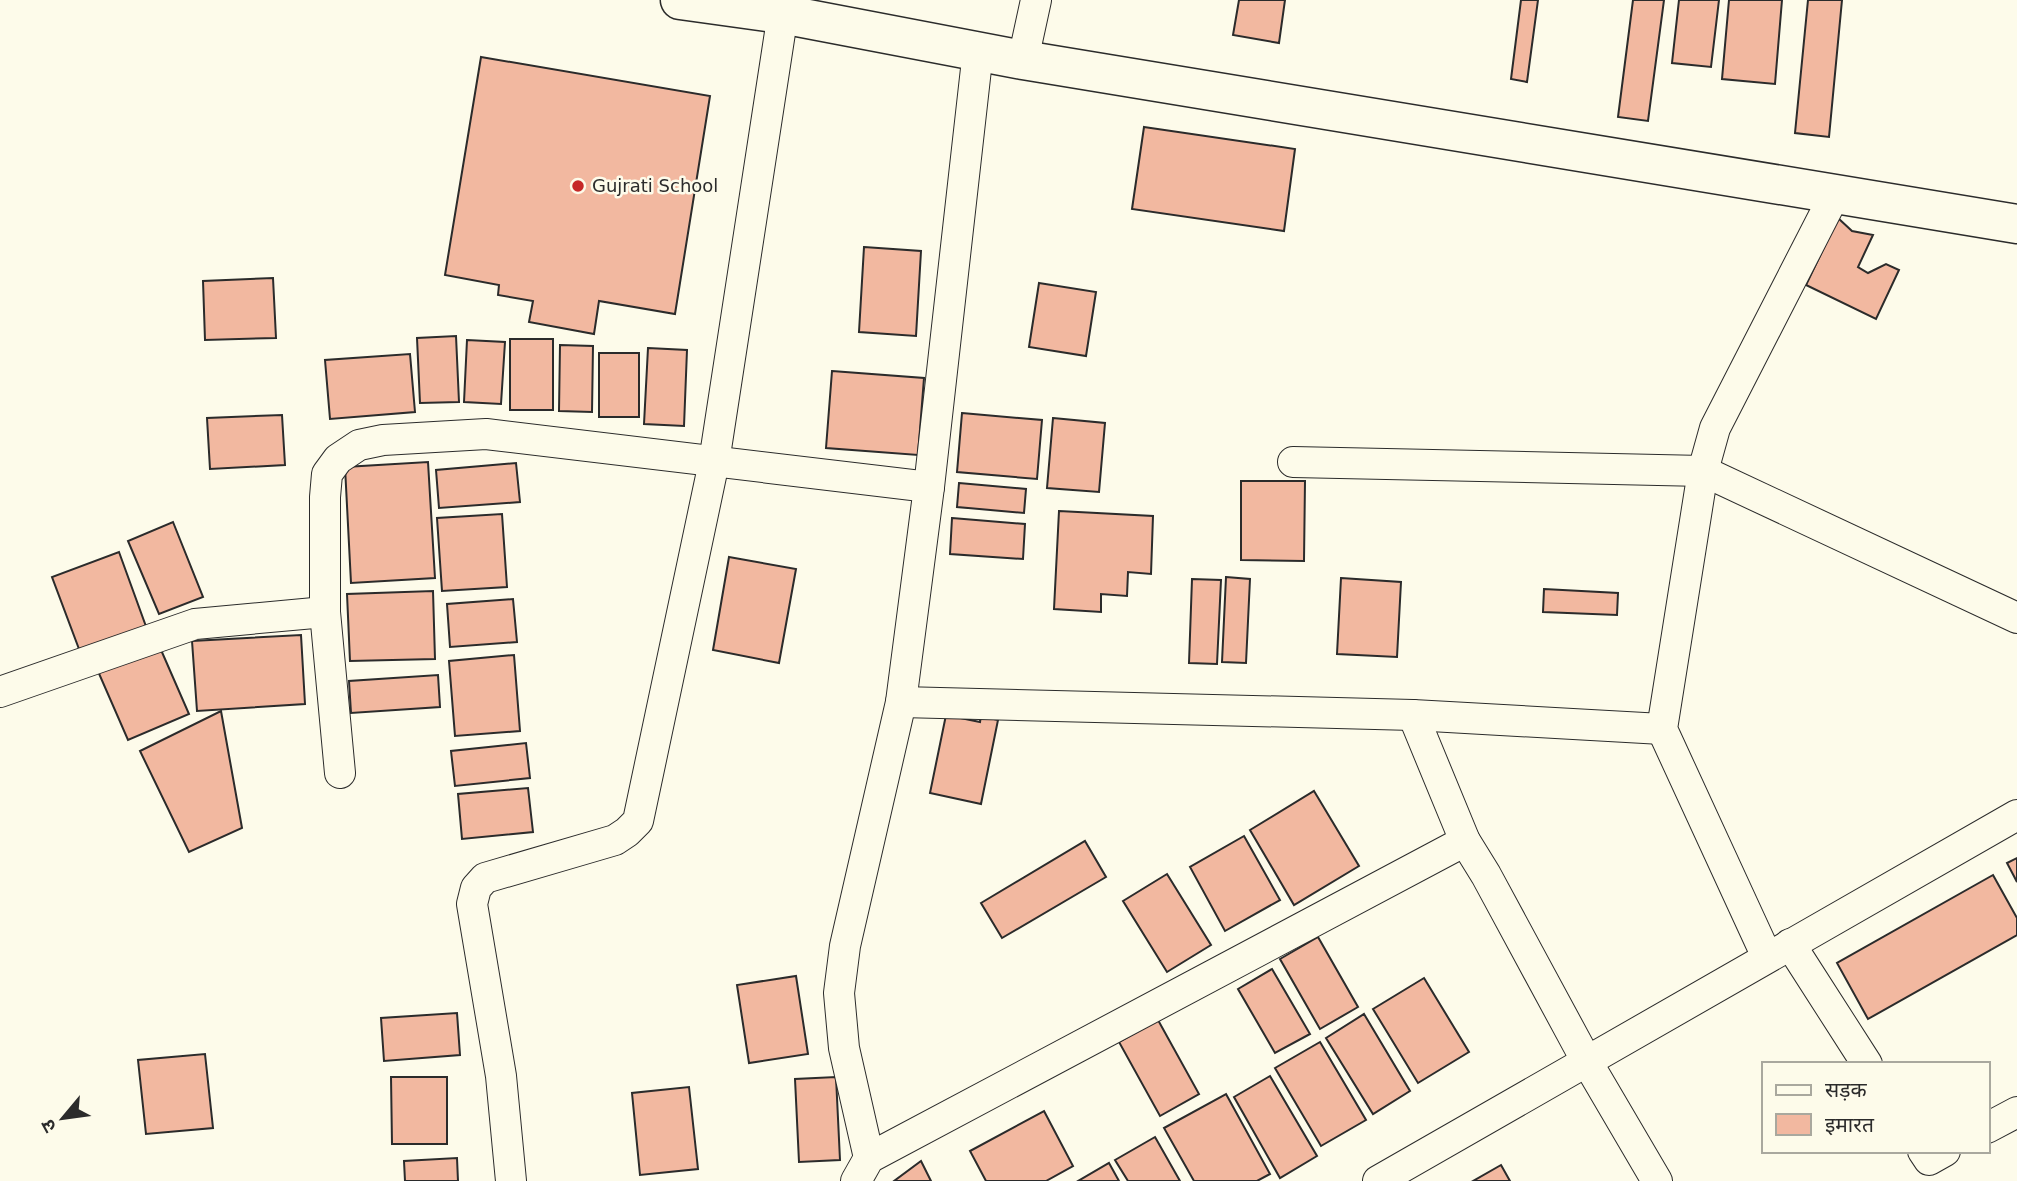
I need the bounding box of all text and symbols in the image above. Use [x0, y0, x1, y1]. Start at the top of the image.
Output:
place label: Gujrati School [592, 175, 718, 196]
marker: Gujrati School [570, 178, 586, 194]
legend [1762, 1062, 1989, 1153]
text: सड़क [1825, 1078, 1867, 1102]
north arrow [28, 1083, 98, 1153]
text: इमारत [1825, 1113, 1875, 1137]
text: उ [35, 1115, 60, 1136]

